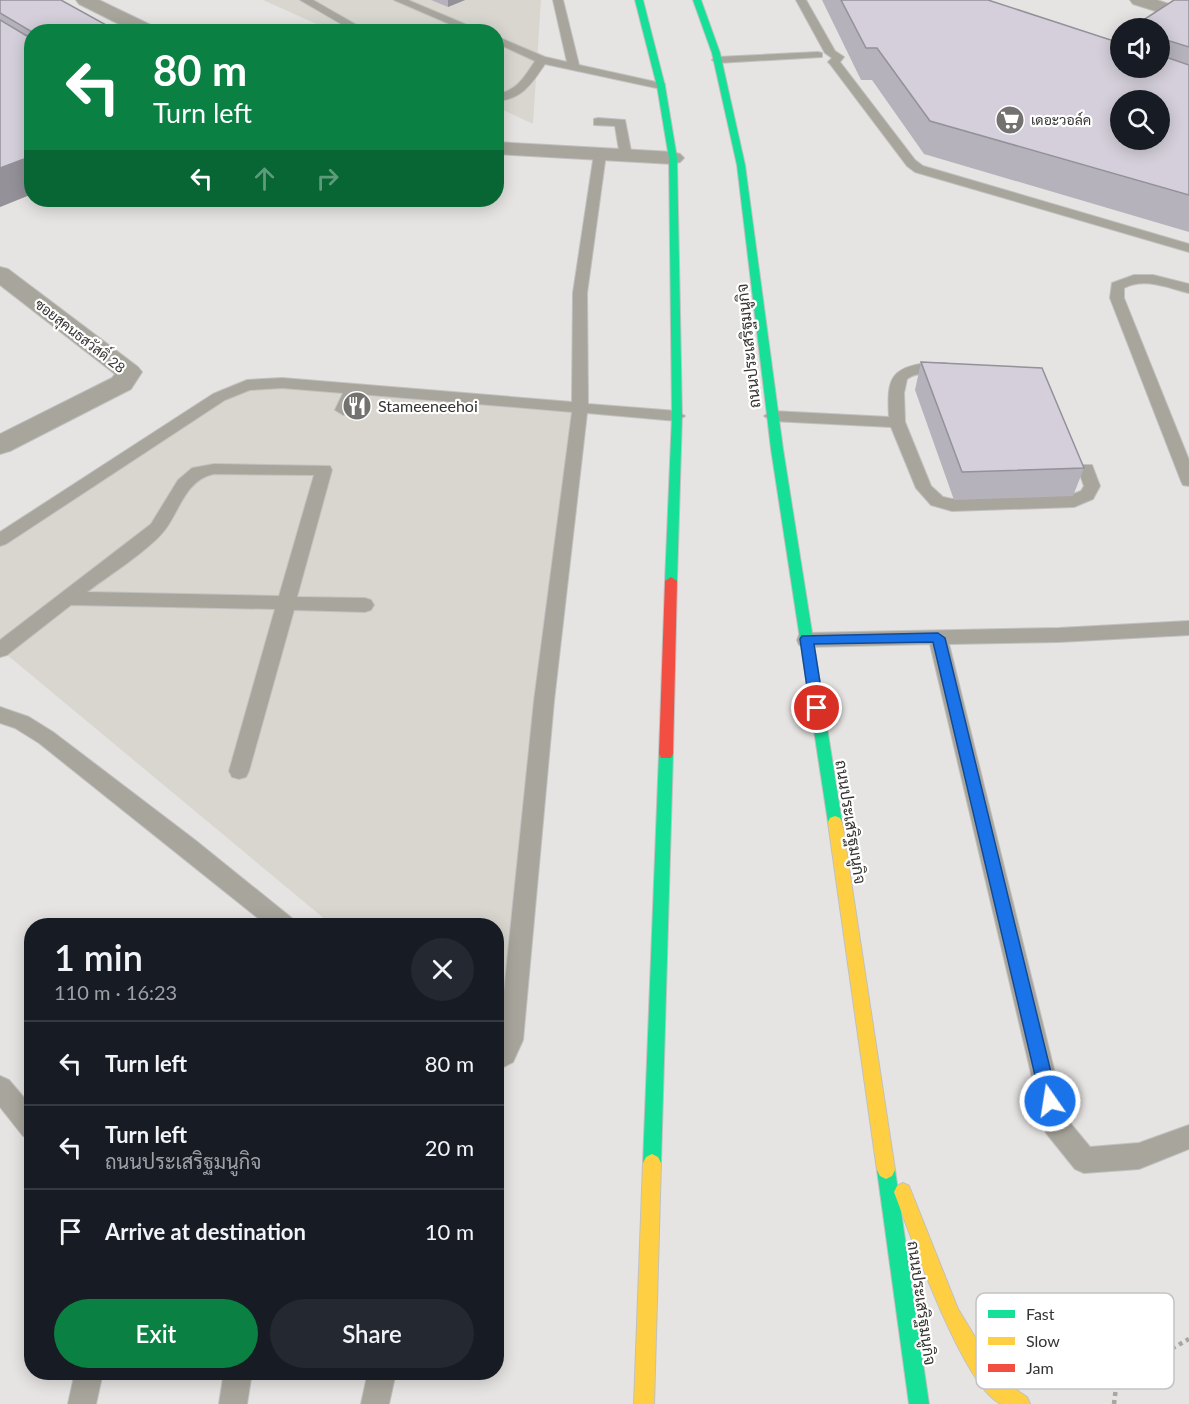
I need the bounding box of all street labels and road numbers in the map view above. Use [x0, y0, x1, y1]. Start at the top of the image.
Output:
street label: ถนนประเสริฐมนูกิจ [732, 282, 766, 409]
street label: ซอยสุคนธสวัสดิ์ 28 [31, 293, 131, 378]
street label: ถนนประเสริฐมนูกิจ [829, 759, 871, 886]
street label: ถนนประเสริฐมนูกิจ [901, 1240, 941, 1367]

